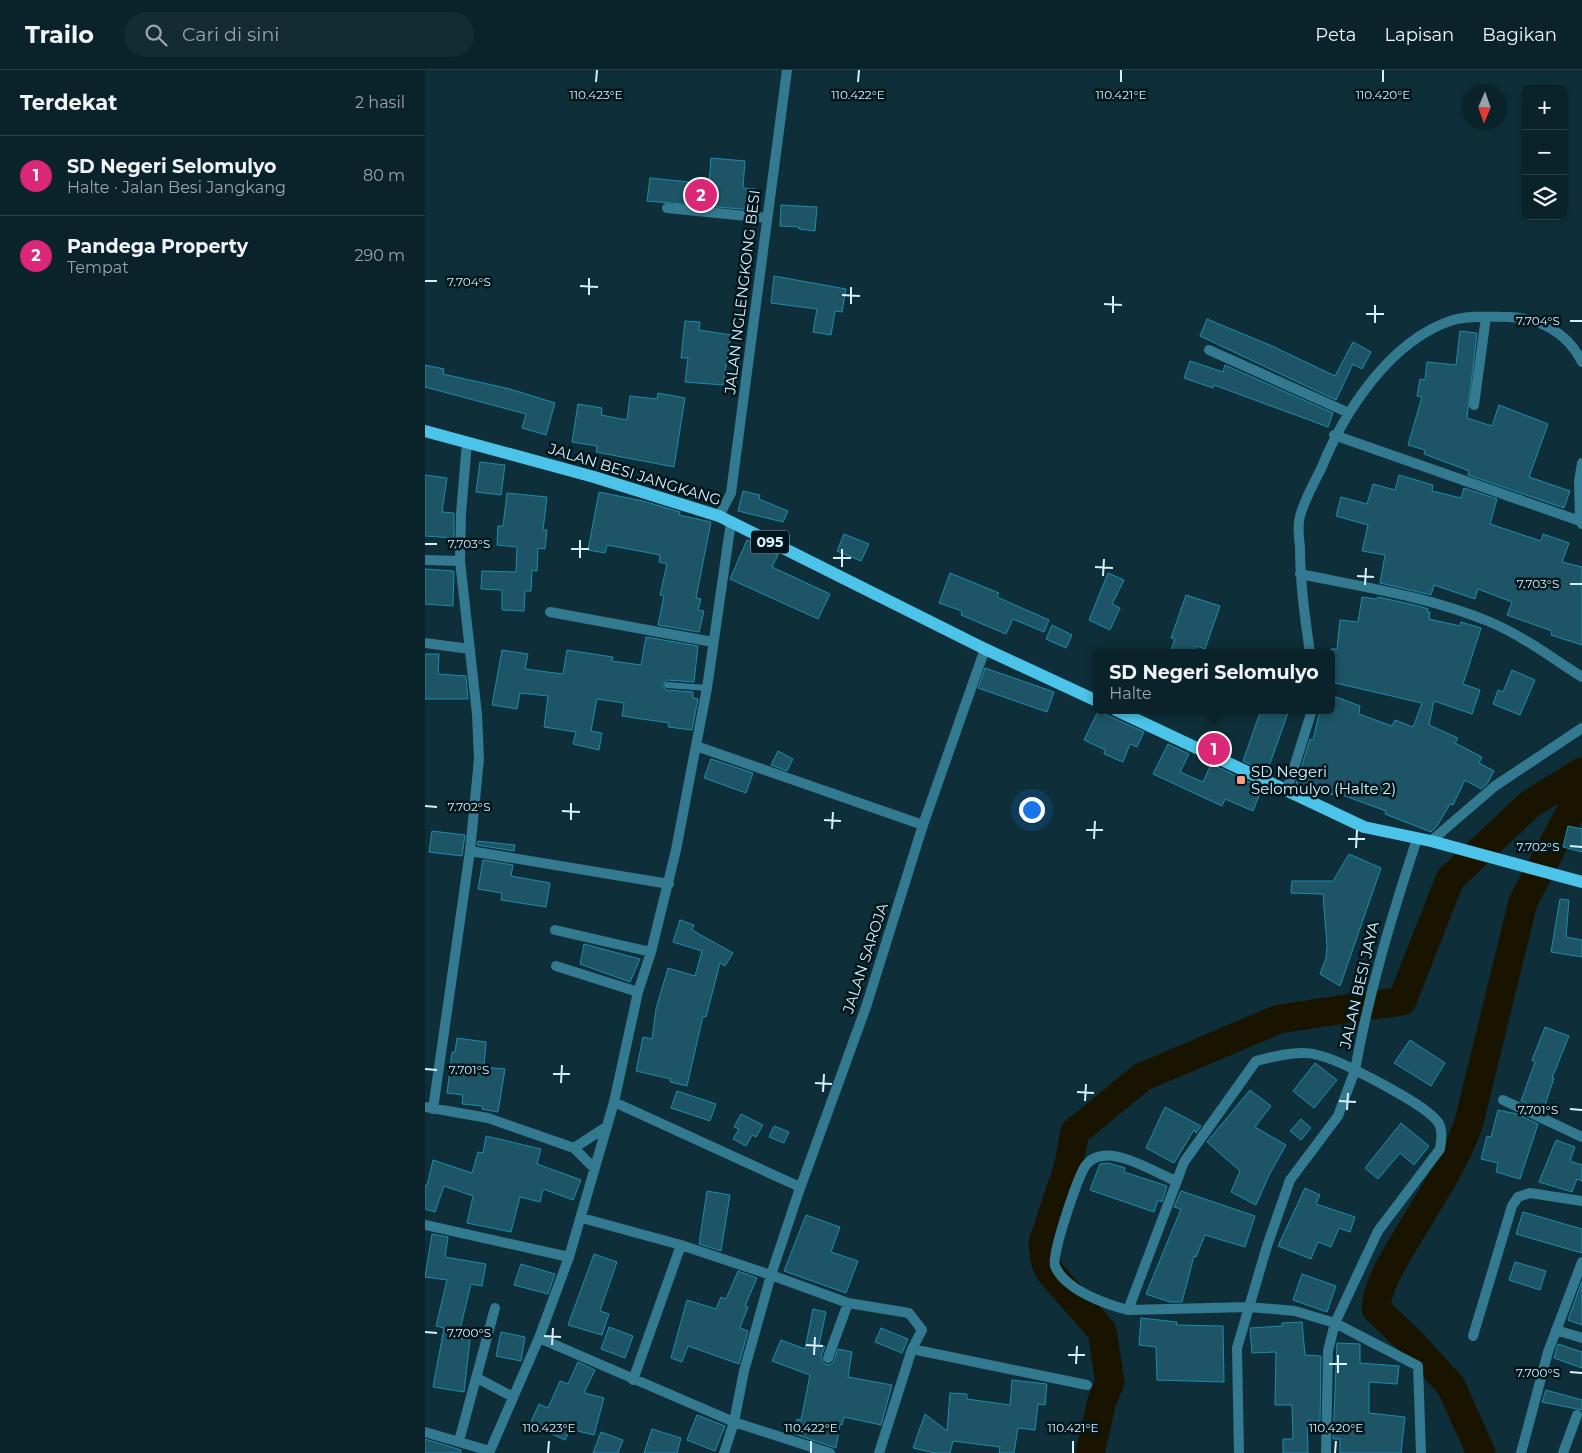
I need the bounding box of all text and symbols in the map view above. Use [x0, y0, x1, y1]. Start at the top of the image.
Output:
search box [124, 12, 474, 57]
text: Trailo [25, 20, 94, 49]
icon: search [142, 21, 170, 49]
text: Cari di sini [182, 23, 279, 46]
text: Peta [1315, 24, 1356, 46]
text: Lapisan [1384, 24, 1454, 46]
text: Bagikan [1482, 24, 1557, 46]
north arrow [1462, 85, 1507, 130]
map controls [1522, 85, 1567, 220]
button: + [1522, 85, 1567, 130]
text: 110.423°E [569, 87, 623, 102]
text: 110.422°E [831, 87, 885, 102]
text: 110.421°E [1096, 87, 1146, 102]
text: 110.420°E [1356, 87, 1410, 102]
text: Terdekat [20, 90, 117, 115]
text: 2 hasil [355, 93, 405, 112]
button: − [1522, 130, 1567, 175]
text: SD Negeri Selomulyo [67, 155, 277, 178]
text: 1 [33, 166, 39, 185]
text: 80 m [363, 166, 405, 185]
button: layers [1522, 175, 1567, 220]
pin: 2 [685, 176, 717, 214]
text: Halte · Jalan Besi Jangkang [67, 178, 286, 197]
street label: JALAN NGLENGKONG BESI [720, 189, 764, 396]
text: Pandega Property [67, 235, 248, 258]
text: 2 [31, 246, 41, 265]
text: 290 m [354, 246, 405, 265]
text: Tempat [67, 258, 129, 277]
text: 7.704°S [447, 274, 491, 289]
text: 7.704°S [1516, 313, 1560, 328]
street label: JALAN BESI JANGKANG [545, 438, 724, 509]
road number: 095 [751, 531, 789, 554]
text: 7.703°S [448, 536, 490, 551]
text: 7.703°S [1517, 576, 1559, 591]
popup [1093, 649, 1335, 714]
text: SD Negeri Selomulyo [1109, 661, 1319, 684]
text: Halte [1109, 684, 1152, 703]
pin: 1 [1198, 730, 1230, 768]
place label: SD Negeri Selomulyo (Halte 2) [1251, 762, 1396, 798]
marker: SD Negeri Selomulyo (Halte 2) [1235, 774, 1247, 786]
your location [1019, 797, 1045, 823]
text: 7.702°S [447, 799, 491, 814]
text: 7.702°S [1516, 839, 1560, 854]
street label: JALAN SAROJA [838, 900, 892, 1017]
street label: JALAN BESI JAYA [1335, 919, 1383, 1051]
text: 7.701°S [449, 1062, 489, 1077]
text: 7.701°S [1518, 1102, 1558, 1117]
text: 7.700°S [447, 1325, 491, 1340]
text: 7.700°S [1516, 1365, 1560, 1380]
text: 110.423°E [522, 1420, 576, 1435]
text: 110.422°E [784, 1420, 838, 1435]
text: 110.421°E [1048, 1420, 1098, 1435]
text: 110.420°E [1309, 1420, 1363, 1435]

